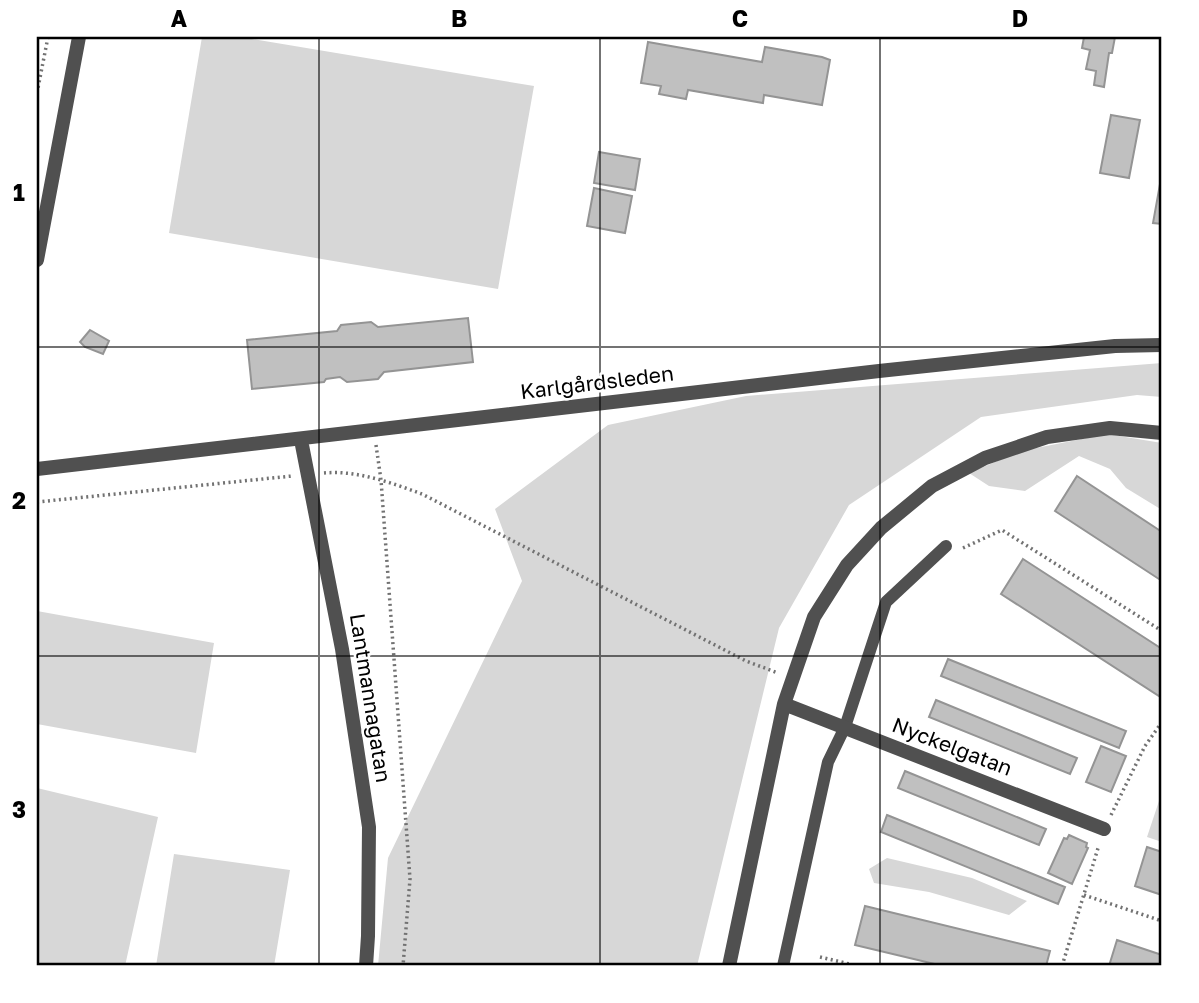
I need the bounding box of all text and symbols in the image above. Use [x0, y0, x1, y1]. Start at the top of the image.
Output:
text: A [171, 4, 188, 32]
text: B [451, 4, 467, 32]
text: C [732, 4, 748, 32]
text: D [1012, 4, 1028, 32]
text: 1 [13, 178, 25, 206]
street label: Karlgårdsleden [519, 360, 675, 404]
text: 2 [12, 486, 26, 514]
street label: Lantmannagatan [345, 611, 397, 784]
street label: Nyckelgatan [889, 711, 1016, 781]
text: 3 [12, 795, 26, 823]

